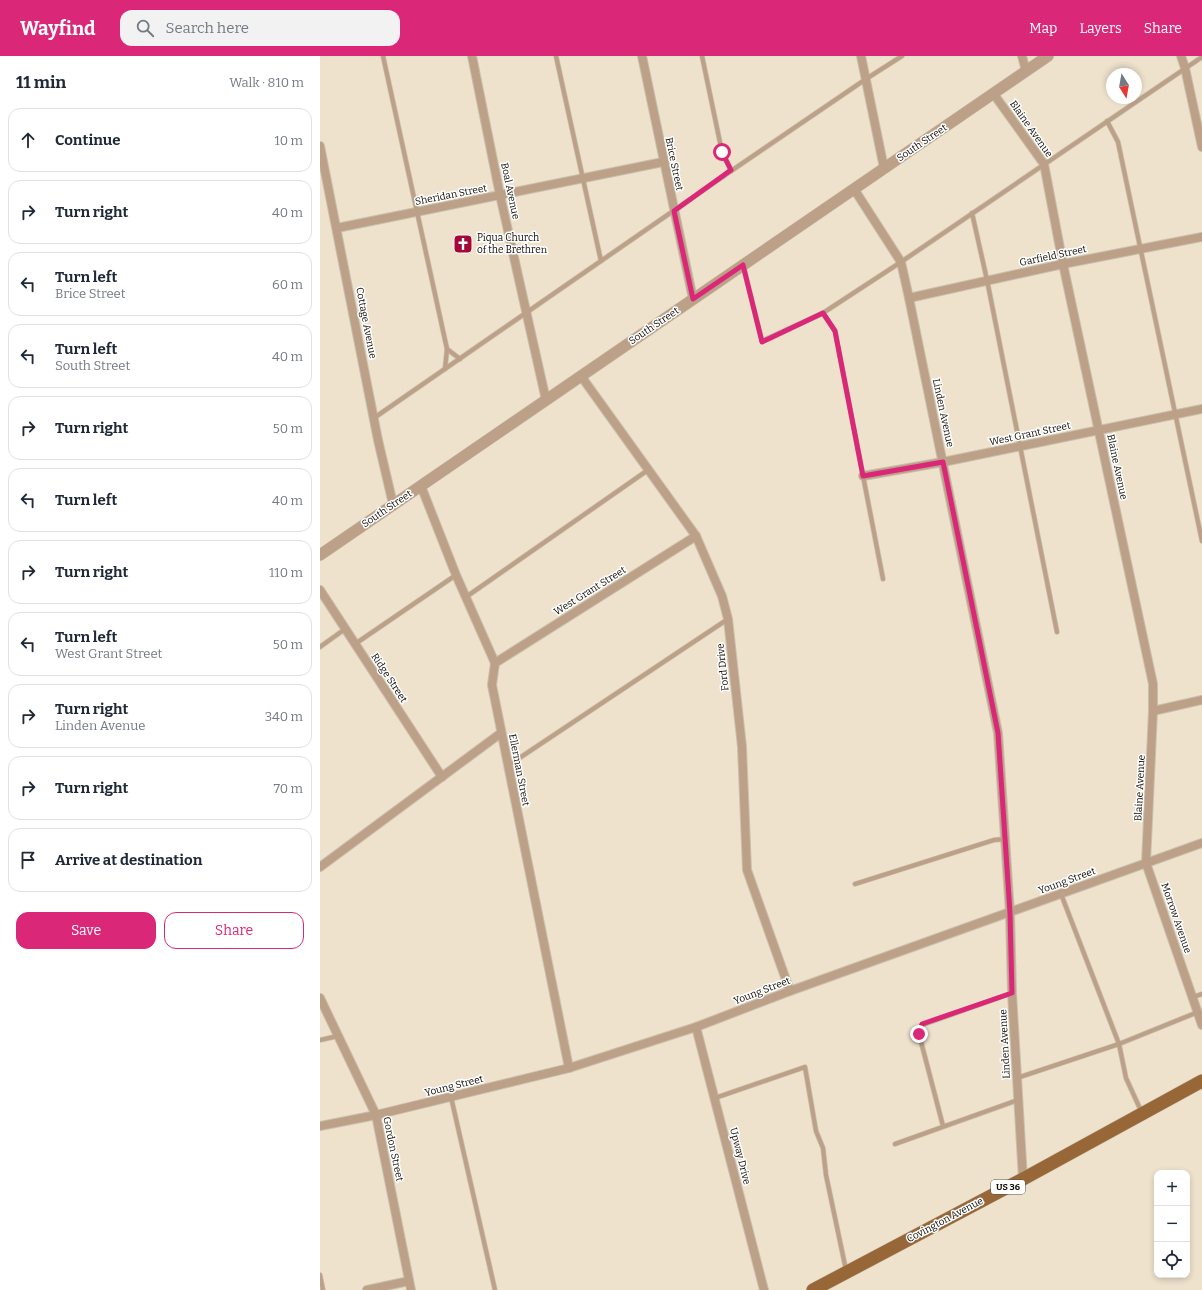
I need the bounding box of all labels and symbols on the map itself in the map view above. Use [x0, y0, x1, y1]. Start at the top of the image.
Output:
north arrow [1106, 68, 1142, 104]
street label: Blaine Avenue [1007, 98, 1055, 160]
street label: South Street [895, 122, 950, 164]
street label: Brice Street [662, 136, 686, 192]
route start [713, 143, 731, 161]
street label: Boal Avenue [498, 162, 522, 220]
street label: Sheridan Street [414, 182, 488, 208]
place label: Piqua Church of the Brethren [477, 232, 548, 256]
church icon: Piqua Church of the Brethren [452, 233, 474, 255]
street label: Garfield Street [1018, 243, 1088, 269]
street label: Cottage Avenue [353, 286, 379, 360]
street label: South Street [627, 305, 682, 347]
street label: Linden Avenue [930, 378, 956, 448]
street label: West Grant Street [988, 419, 1072, 448]
street label: Blaine Avenue [1104, 433, 1130, 501]
street label: South Street [360, 488, 415, 530]
street label: West Grant Street [552, 564, 628, 618]
street label: Ford Drive [715, 643, 731, 691]
street label: Ridge Street [369, 651, 410, 705]
street label: Ellerman Street [506, 733, 532, 807]
street label: Blaine Avenue [1132, 754, 1148, 822]
street label: Young Street [1037, 865, 1097, 897]
street label: Morrow Avenue [1158, 881, 1194, 955]
street label: Young Street [732, 975, 792, 1007]
street label: Linden Avenue [997, 1009, 1013, 1079]
route end [910, 1025, 928, 1043]
street label: Young Street [424, 1073, 485, 1099]
street label: Gordon Street [380, 1116, 406, 1183]
street label: Upway Drive [727, 1126, 753, 1186]
road number: US 36 [991, 1180, 1025, 1194]
street label: Covington Avenue [905, 1195, 985, 1245]

